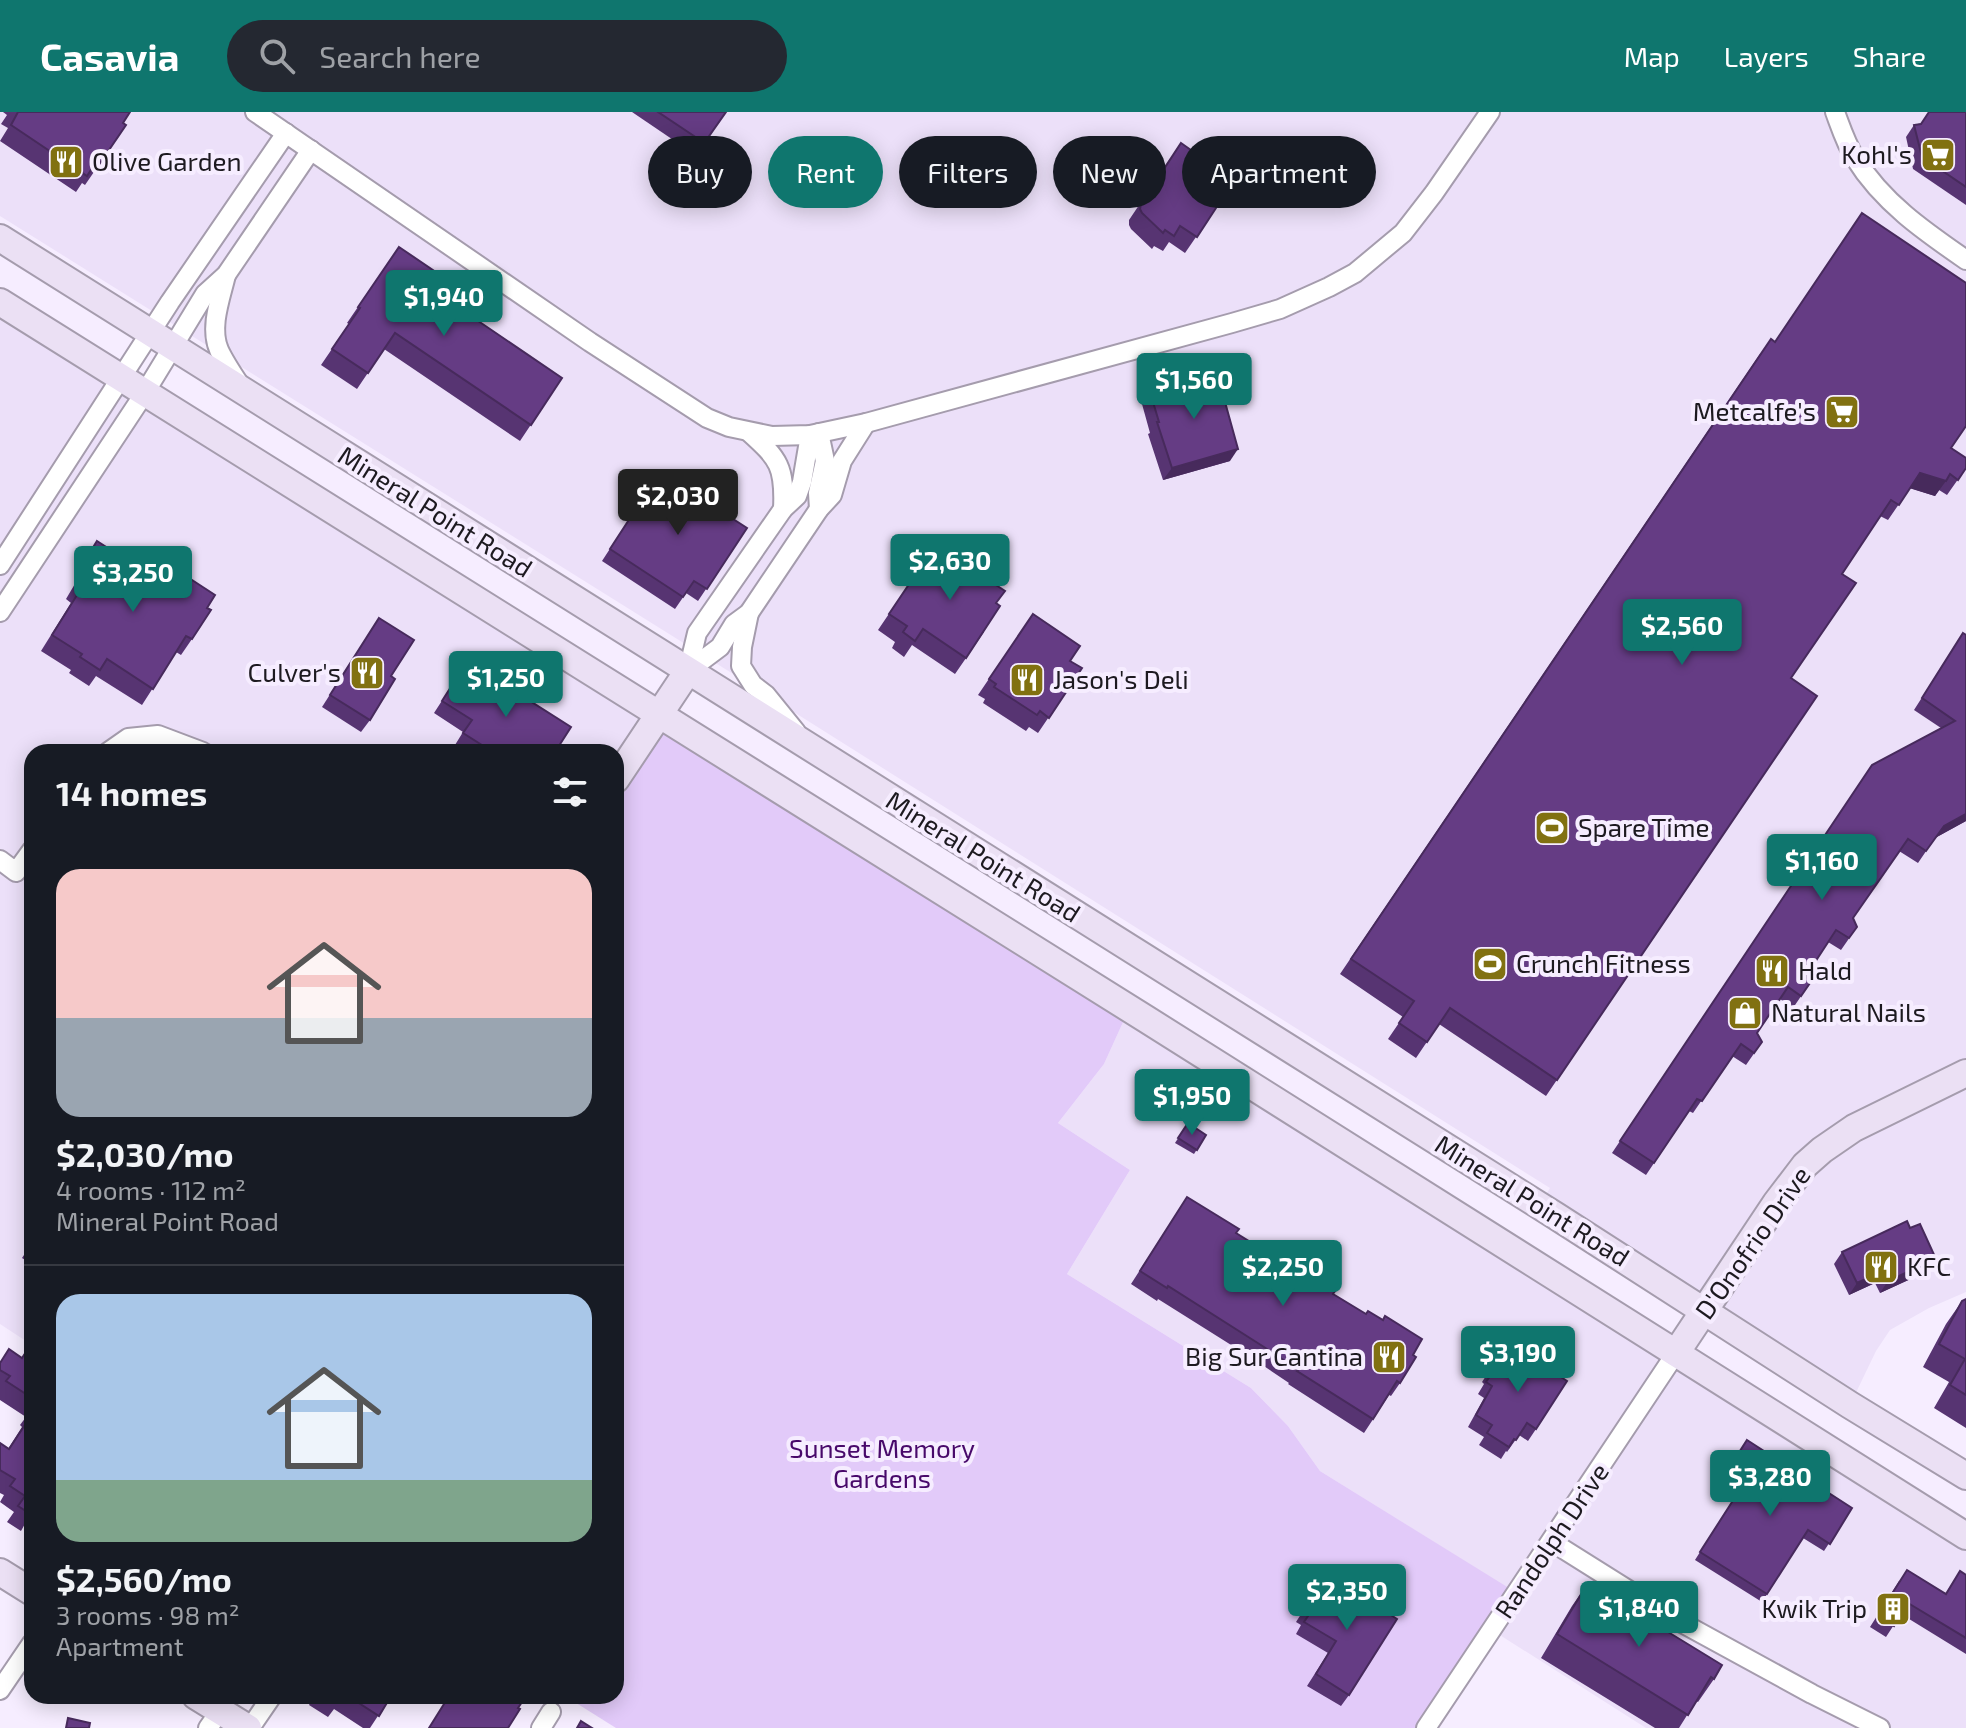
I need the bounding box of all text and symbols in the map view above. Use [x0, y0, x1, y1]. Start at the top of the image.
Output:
search box [227, 20, 787, 92]
text: Casavia [40, 33, 179, 79]
icon: search [255, 34, 299, 78]
text: Search here [319, 38, 481, 74]
text: Map [1624, 39, 1680, 73]
text: Layers [1724, 39, 1809, 73]
text: Share [1853, 39, 1926, 73]
chip: Buy [648, 136, 752, 208]
chip: Rent [768, 136, 883, 208]
chip: Filters [899, 136, 1037, 208]
chip: New [1053, 136, 1166, 208]
chip: Apartment [1182, 136, 1376, 208]
supermarket icon: Kohl's [1919, 136, 1957, 174]
place label: Kohl's [1841, 138, 1912, 169]
restaurant icon: Olive Garden [47, 143, 85, 181]
place label: Olive Garden [92, 145, 242, 176]
pin: $1,940 [379, 270, 509, 338]
text: $1,940 [404, 280, 484, 311]
pin: $1,560 [1129, 353, 1259, 421]
text: $1,560 [1155, 363, 1233, 394]
supermarket icon: Metcalfe's [1823, 393, 1861, 431]
place label: Metcalfe's [1693, 395, 1816, 426]
street label: Mineral Point Road [333, 439, 539, 583]
pin: $2,030 [613, 469, 743, 537]
text: $2,030 [636, 479, 720, 510]
pin: $2,630 [885, 534, 1015, 602]
text: $2,630 [909, 544, 991, 575]
pin: $3,250 [68, 546, 198, 614]
text: $3,250 [92, 556, 174, 587]
pin: $2,560 [1617, 599, 1747, 667]
text: $2,560 [1641, 609, 1723, 640]
pin: $1,250 [441, 651, 571, 719]
restaurant icon: Culver's [348, 654, 386, 692]
place label: Culver's [248, 656, 341, 687]
text: $1,250 [467, 661, 545, 692]
restaurant icon: Jason's Deli [1008, 661, 1046, 699]
place label: Jason's Deli [1053, 663, 1189, 694]
icon: filters [548, 770, 592, 814]
text: 14 homes [56, 772, 207, 813]
street label: Mineral Point Road [881, 784, 1087, 928]
sports icon: Spare Time [1533, 809, 1571, 847]
place label: Spare Time [1578, 811, 1709, 842]
pin: $1,160 [1757, 834, 1887, 902]
text: $1,160 [1785, 844, 1859, 875]
icon: home [252, 921, 396, 1065]
sports icon: Crunch Fitness [1471, 945, 1509, 983]
place label: Crunch Fitness [1516, 947, 1691, 978]
restaurant icon: Hald [1753, 952, 1791, 990]
place label: Hald [1798, 954, 1852, 985]
shop icon: Natural Nails [1726, 994, 1764, 1032]
place label: Natural Nails [1771, 996, 1926, 1027]
pin: $1,950 [1127, 1069, 1257, 1137]
text: $1,950 [1153, 1079, 1231, 1110]
street label: Mineral Point Road [1430, 1128, 1636, 1272]
text: $2,030/mo [56, 1133, 234, 1174]
street label: D'Onofrio Drive [1688, 1160, 1816, 1324]
text: 4 rooms · 112 m² [56, 1174, 246, 1205]
text: Mineral Point Road [56, 1205, 279, 1236]
pin: $2,250 [1218, 1240, 1348, 1308]
restaurant icon: KFC [1862, 1248, 1900, 1286]
text: $2,250 [1242, 1250, 1324, 1281]
place label: KFC [1907, 1250, 1951, 1281]
pin: $3,190 [1453, 1326, 1583, 1394]
text: $3,190 [1479, 1336, 1557, 1367]
restaurant icon: Big Sur Cantina [1370, 1338, 1408, 1376]
place label: Big Sur Cantina [1185, 1340, 1363, 1371]
icon: home [252, 1346, 396, 1490]
park label: Sunset Memory Gardens [789, 1432, 975, 1493]
pin: $3,280 [1705, 1450, 1835, 1518]
street label: Randolph Drive [1487, 1457, 1614, 1624]
text: $3,280 [1728, 1460, 1812, 1491]
text: $2,560/mo [56, 1558, 232, 1599]
pin: $2,350 [1282, 1564, 1412, 1632]
text: $2,350 [1306, 1574, 1388, 1605]
pin: $1,840 [1574, 1581, 1704, 1649]
building icon: Kwik Trip [1874, 1590, 1912, 1628]
text: $1,840 [1598, 1591, 1680, 1622]
place label: Kwik Trip [1762, 1592, 1867, 1623]
text: 3 rooms · 98 m² [56, 1599, 240, 1630]
text: Apartment [56, 1630, 184, 1661]

